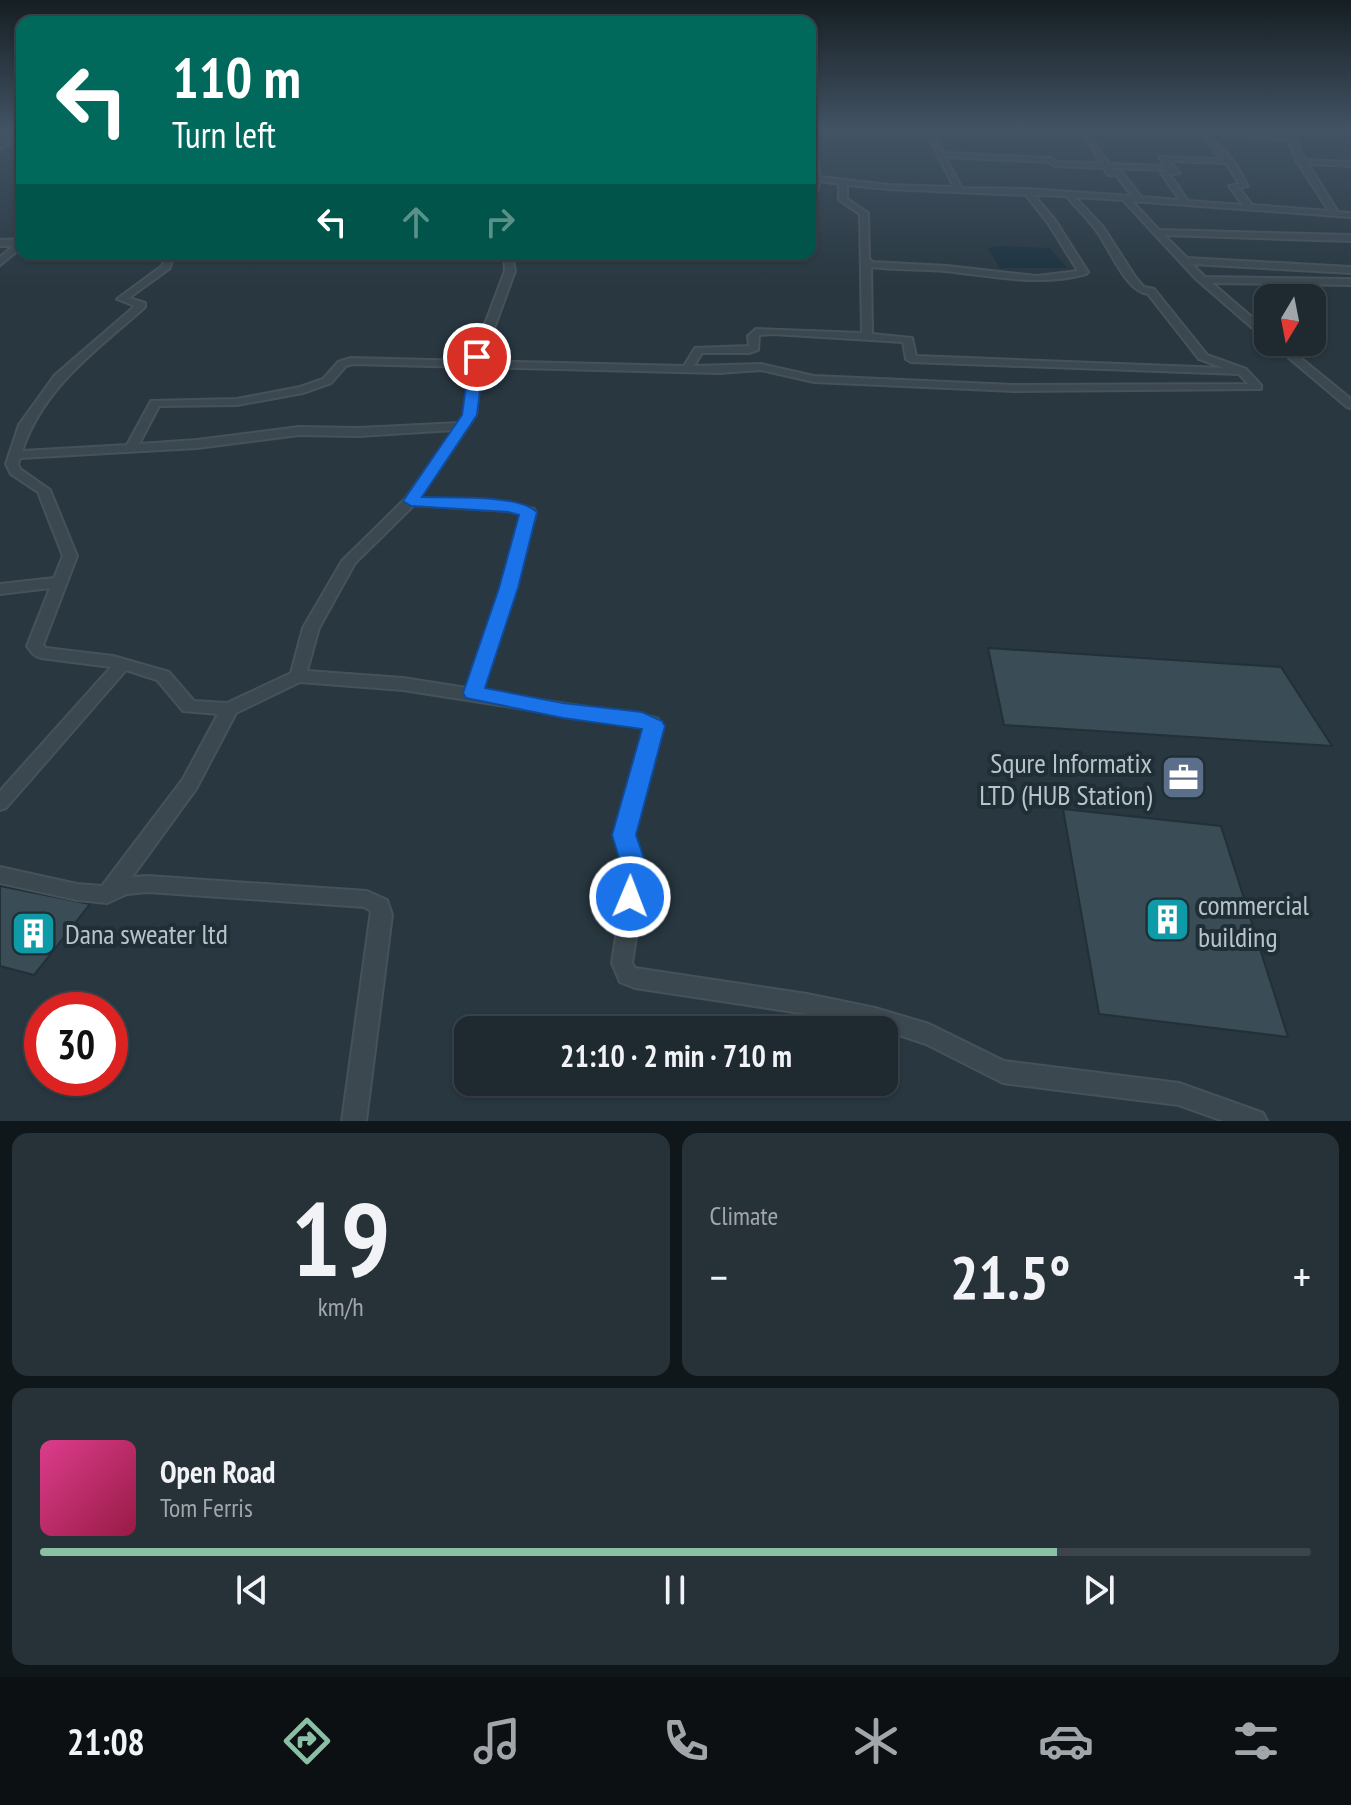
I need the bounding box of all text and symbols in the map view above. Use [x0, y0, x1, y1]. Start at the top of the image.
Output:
text: 110 m [172, 41, 301, 113]
icon: left [40, 48, 144, 152]
text: Turn left [172, 111, 276, 158]
icon: left [310, 200, 354, 244]
icon: ahead [394, 200, 438, 244]
icon: right [478, 200, 522, 244]
north arrow [1254, 284, 1326, 356]
map controls [1254, 284, 1326, 356]
pin [443, 323, 511, 391]
icon: arrive [455, 335, 499, 379]
place label: Squre Informatix LTD (HUB Station) [979, 744, 1152, 813]
office icon: Squre Informatix LTD (HUB Station) [1159, 754, 1207, 802]
position arrow [588, 855, 672, 939]
place label: commercial building [1198, 886, 1310, 955]
building icon: commercial building [1143, 896, 1191, 944]
building icon: Dana sweater ltd [10, 909, 58, 957]
place label: Dana sweater ltd [65, 915, 228, 952]
speed limit sign: 30 [24, 992, 128, 1096]
text: 21:10 · 2 min · 710 m [560, 1036, 792, 1075]
text: 19 [291, 1170, 390, 1305]
text: Climate [710, 1199, 778, 1232]
text: 21.5° [950, 1238, 1071, 1316]
text: − [710, 1248, 728, 1305]
text: + [1293, 1248, 1311, 1305]
text: km/h [318, 1290, 364, 1323]
text: Open Road [160, 1452, 275, 1491]
text: Tom Ferris [160, 1491, 253, 1524]
icon: previous [230, 1568, 274, 1612]
icon: pause [653, 1568, 697, 1612]
icon: next [1077, 1568, 1121, 1612]
icon: directions [279, 1713, 335, 1769]
icon: music [469, 1713, 525, 1769]
icon: phone [658, 1713, 714, 1769]
icon: climate [848, 1713, 904, 1769]
icon: car [1038, 1713, 1094, 1769]
icon: filters [1228, 1713, 1284, 1769]
text: 21:08 [67, 1718, 145, 1765]

